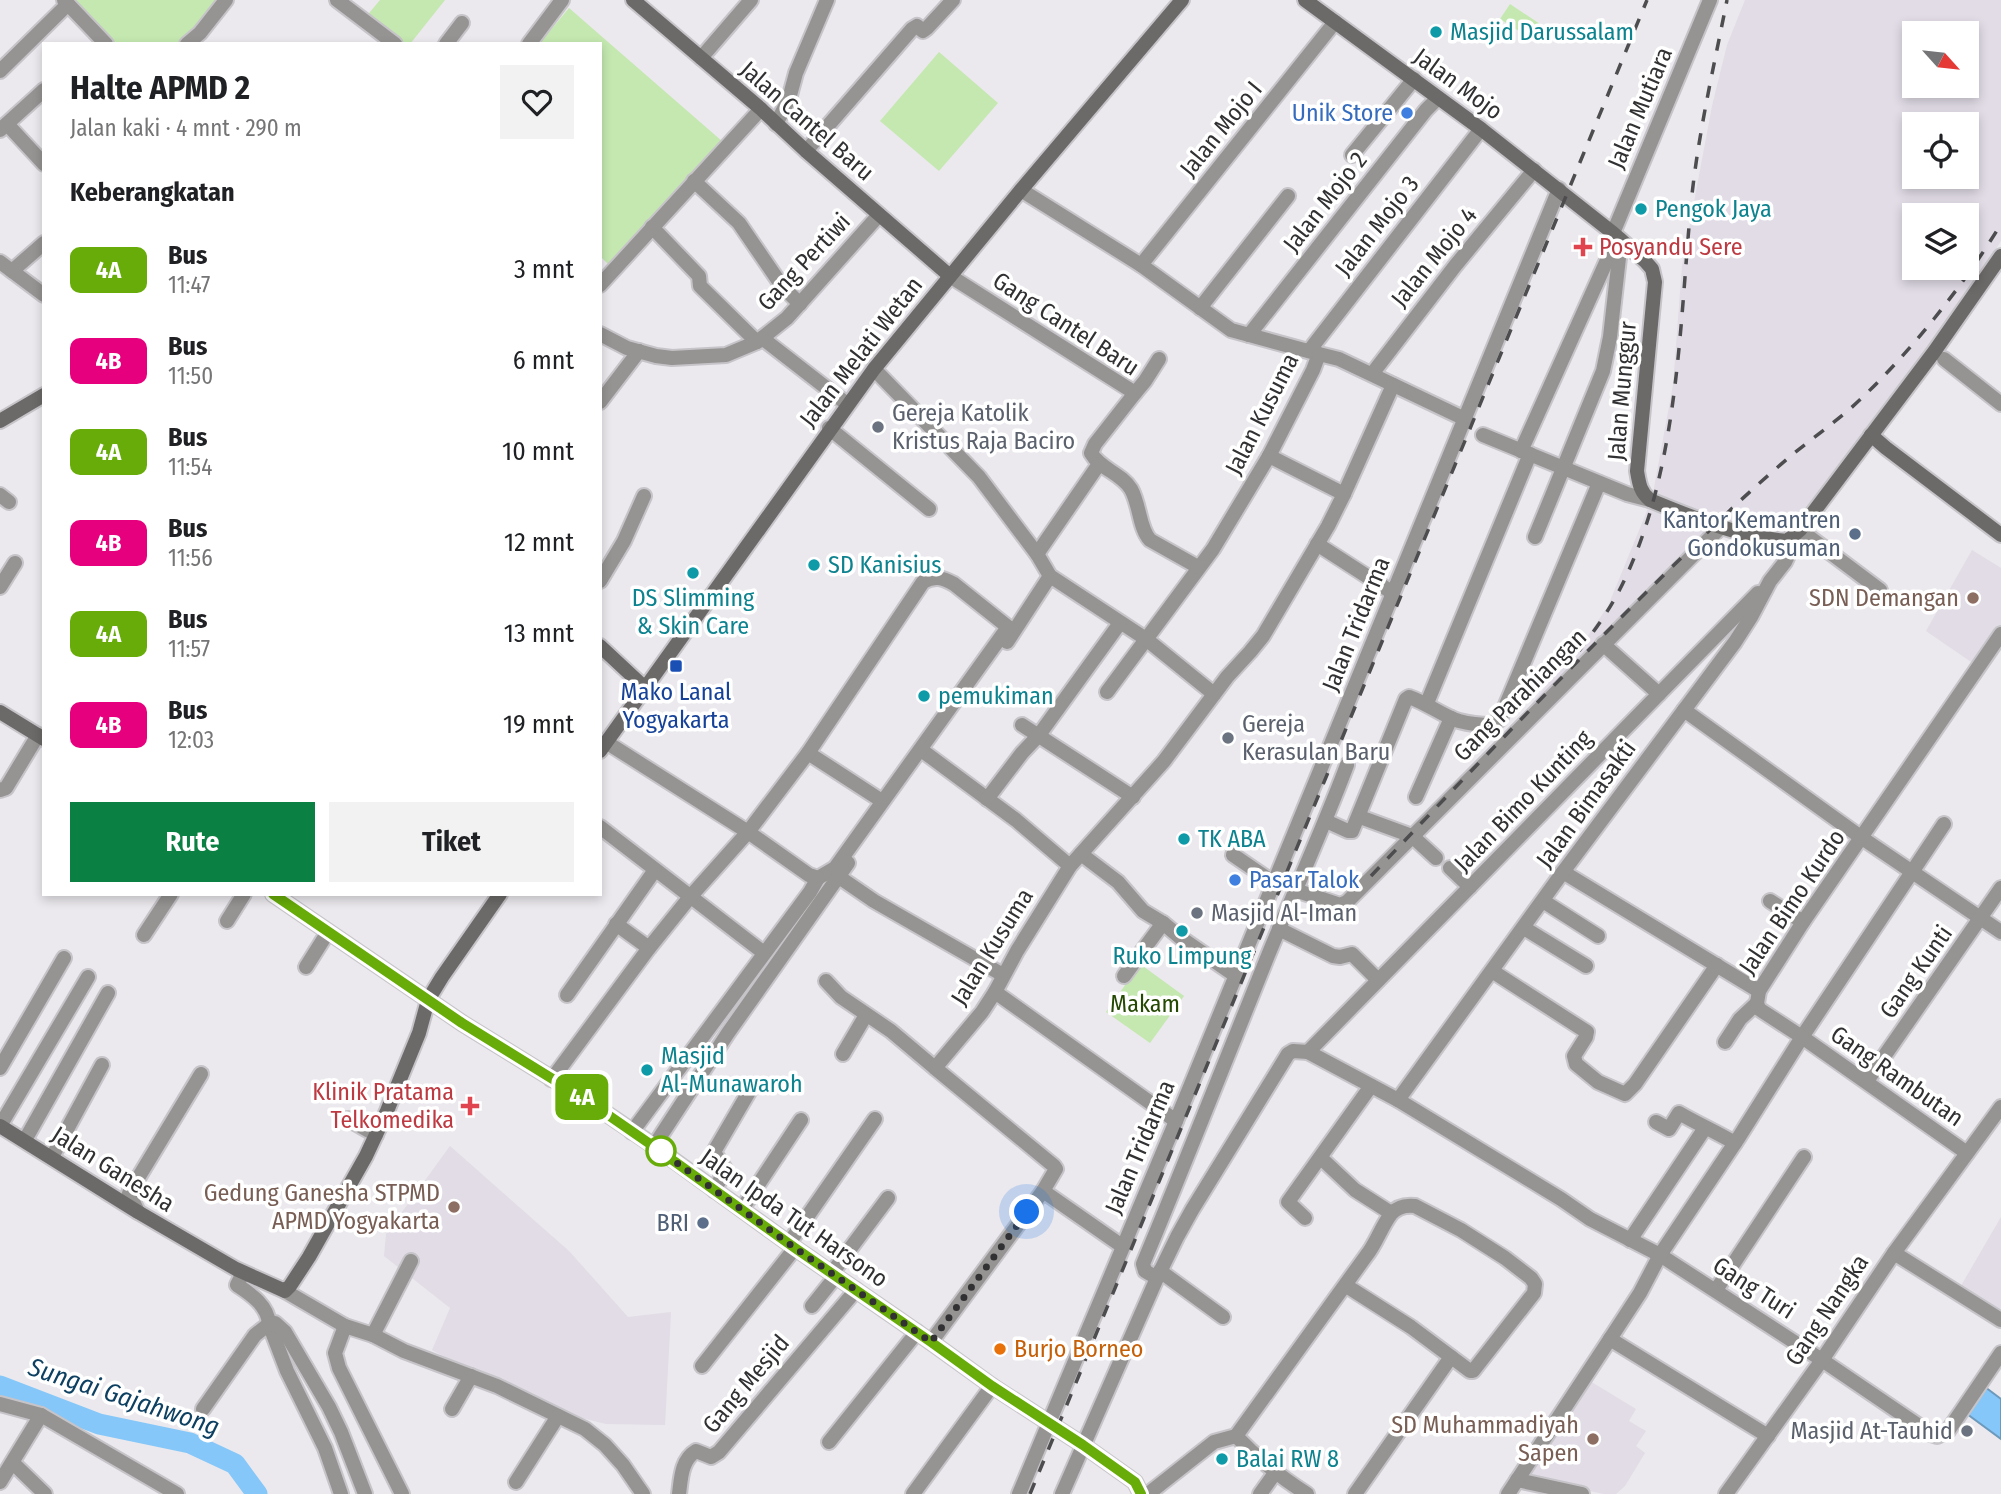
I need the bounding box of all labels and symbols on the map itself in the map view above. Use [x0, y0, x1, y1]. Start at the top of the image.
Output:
place label: Masjid Darussalam [1450, 18, 1634, 46]
north arrow [1902, 21, 1979, 98]
marker: Masjid Darussalam [1428, 24, 1444, 40]
street label: Jalan Mojo [1408, 42, 1508, 126]
street label: Jalan Mutiara [1602, 43, 1678, 173]
street label: Jalan Cantel Baru [734, 55, 880, 187]
street label: Jalan Mojo I [1174, 76, 1268, 182]
place label: Unik Store [1292, 99, 1393, 127]
marker: Unik Store [1399, 105, 1415, 121]
street label: Jalan Mojo 2 [1277, 147, 1373, 257]
street label: Jalan Mojo 3 [1329, 170, 1425, 282]
place label: Pengok Jaya [1655, 195, 1772, 223]
marker: Pengok Jaya [1633, 201, 1649, 217]
street label: Jalan Mojo 4 [1385, 202, 1483, 312]
street label: Gang Pertiwi [752, 208, 856, 316]
place label: Posyandu Sere [1599, 233, 1743, 261]
marker: Posyandu Sere [1573, 237, 1593, 257]
street label: Gang Cantel Baru [988, 266, 1144, 382]
street label: Jalan Melati Wetan [794, 271, 928, 433]
street label: Jalan Munggur [1602, 320, 1642, 462]
street label: Jalan Kusuma [1219, 349, 1305, 479]
place label: Gereja Katolik Kristus Raja Baciro [892, 399, 1075, 455]
marker: Gereja Katolik Kristus Raja Baciro [870, 419, 886, 435]
place label: Kantor Kemantren Gondokusuman [1663, 506, 1841, 562]
marker: Kantor Kemantren Gondokusuman [1847, 526, 1863, 542]
place label: SD Kanisius [828, 551, 942, 579]
street label: Jalan Tridarma [1316, 553, 1396, 695]
marker: SD Kanisius [806, 557, 822, 573]
marker: DS Slimming & Skin Care [685, 565, 701, 581]
place label: DS Slimming & Skin Care [632, 584, 755, 640]
place label: SDN Demangan [1809, 584, 1959, 612]
marker: SDN Demangan [1965, 590, 1981, 606]
street label: Gang Parahiangan [1448, 623, 1592, 767]
marker: Mako Lanal Yogyakarta [668, 658, 684, 674]
place label: Mako Lanal Yogyakarta [621, 678, 731, 734]
place label: pemukiman [938, 682, 1054, 710]
marker: pemukiman [916, 688, 932, 704]
place label: Gereja Kerasulan Baru [1242, 710, 1390, 766]
street label: Jalan Bimo Kunting [1448, 724, 1598, 878]
marker: Gereja Kerasulan Baru [1220, 730, 1236, 746]
street label: Jalan Bimasakti [1530, 735, 1642, 873]
street label: Jalan Bimo Kurdo [1733, 824, 1851, 980]
place label: TK ABA [1198, 825, 1266, 853]
marker: TK ABA [1176, 831, 1192, 847]
place label: Pasar Talok [1249, 866, 1360, 894]
marker: Pasar Talok [1227, 872, 1243, 888]
street label: Jalan Kusuma [945, 883, 1039, 1011]
place label: Masjid Al-Iman [1211, 899, 1357, 927]
marker: Masjid Al-Iman [1189, 905, 1205, 921]
street label: Gang Kunti [1874, 920, 1958, 1024]
marker: Ruko Limpung [1174, 923, 1190, 939]
place label: Ruko Limpung [1112, 942, 1252, 970]
park label: Makam [1110, 990, 1180, 1018]
street label: Gang Rambutan [1825, 1020, 1969, 1132]
place label: Masjid Al-Munawaroh [661, 1042, 803, 1098]
marker: Masjid Al-Munawaroh [639, 1062, 655, 1078]
line badge: 4A [550, 1074, 614, 1120]
street label: Jalan Tridarma [1099, 1076, 1181, 1218]
place label: Klinik Pratama Telkomedika [312, 1078, 454, 1134]
marker: Klinik Pratama Telkomedika [460, 1096, 480, 1116]
street label: Jalan Ganesha [47, 1120, 179, 1218]
unlabelled marker [646, 1136, 676, 1166]
street label: Jalan Ipda Tut Harsono [695, 1143, 893, 1293]
place label: Gedung Ganesha STPMD APMD Yogyakarta [204, 1179, 440, 1235]
your location [1009, 1194, 1044, 1229]
marker: Gedung Ganesha STPMD APMD Yogyakarta [446, 1199, 462, 1215]
place label: BRI [657, 1209, 689, 1237]
marker: BRI [695, 1215, 711, 1231]
street label: Gang Nangka [1780, 1249, 1874, 1371]
street label: Gang Turi [1708, 1251, 1800, 1325]
street label: Gang Mesjid [697, 1329, 795, 1439]
place label: Burjo Borneo [1014, 1335, 1143, 1363]
marker: Burjo Borneo [992, 1341, 1008, 1357]
water label: Sungai Gajahwong [24, 1351, 223, 1442]
place label: SD Muhammadiyah Sapen [1391, 1411, 1579, 1467]
place label: Masjid At-Tauhid [1791, 1417, 1953, 1445]
marker: Masjid At-Tauhid [1959, 1423, 1975, 1439]
marker: SD Muhammadiyah Sapen [1585, 1431, 1601, 1447]
place label: Balai RW 8 [1236, 1445, 1339, 1473]
marker: Balai RW 8 [1214, 1451, 1230, 1467]

